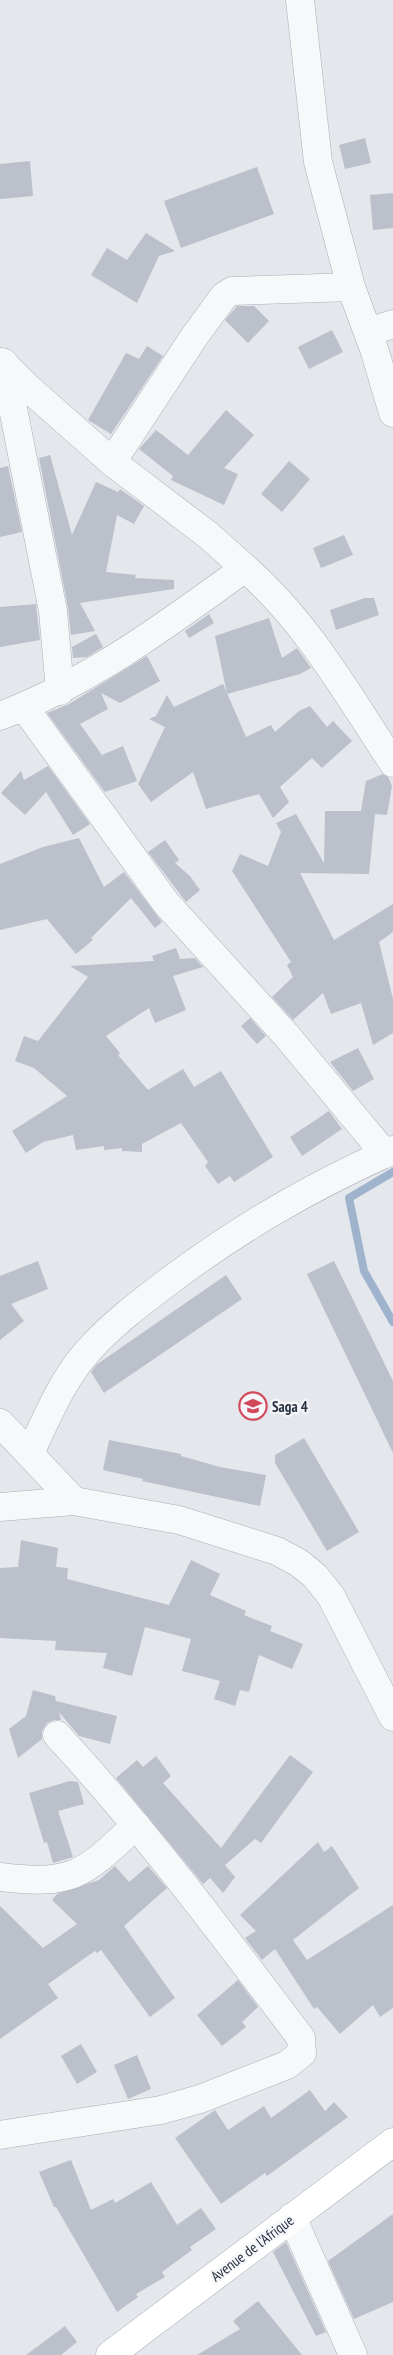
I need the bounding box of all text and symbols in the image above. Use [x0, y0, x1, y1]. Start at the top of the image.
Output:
school or university icon: Saga 4 [238, 1391, 268, 1421]
place label: Saga 4 [272, 1397, 308, 1416]
street label: Avenue de l'Afrique [207, 2211, 297, 2285]

